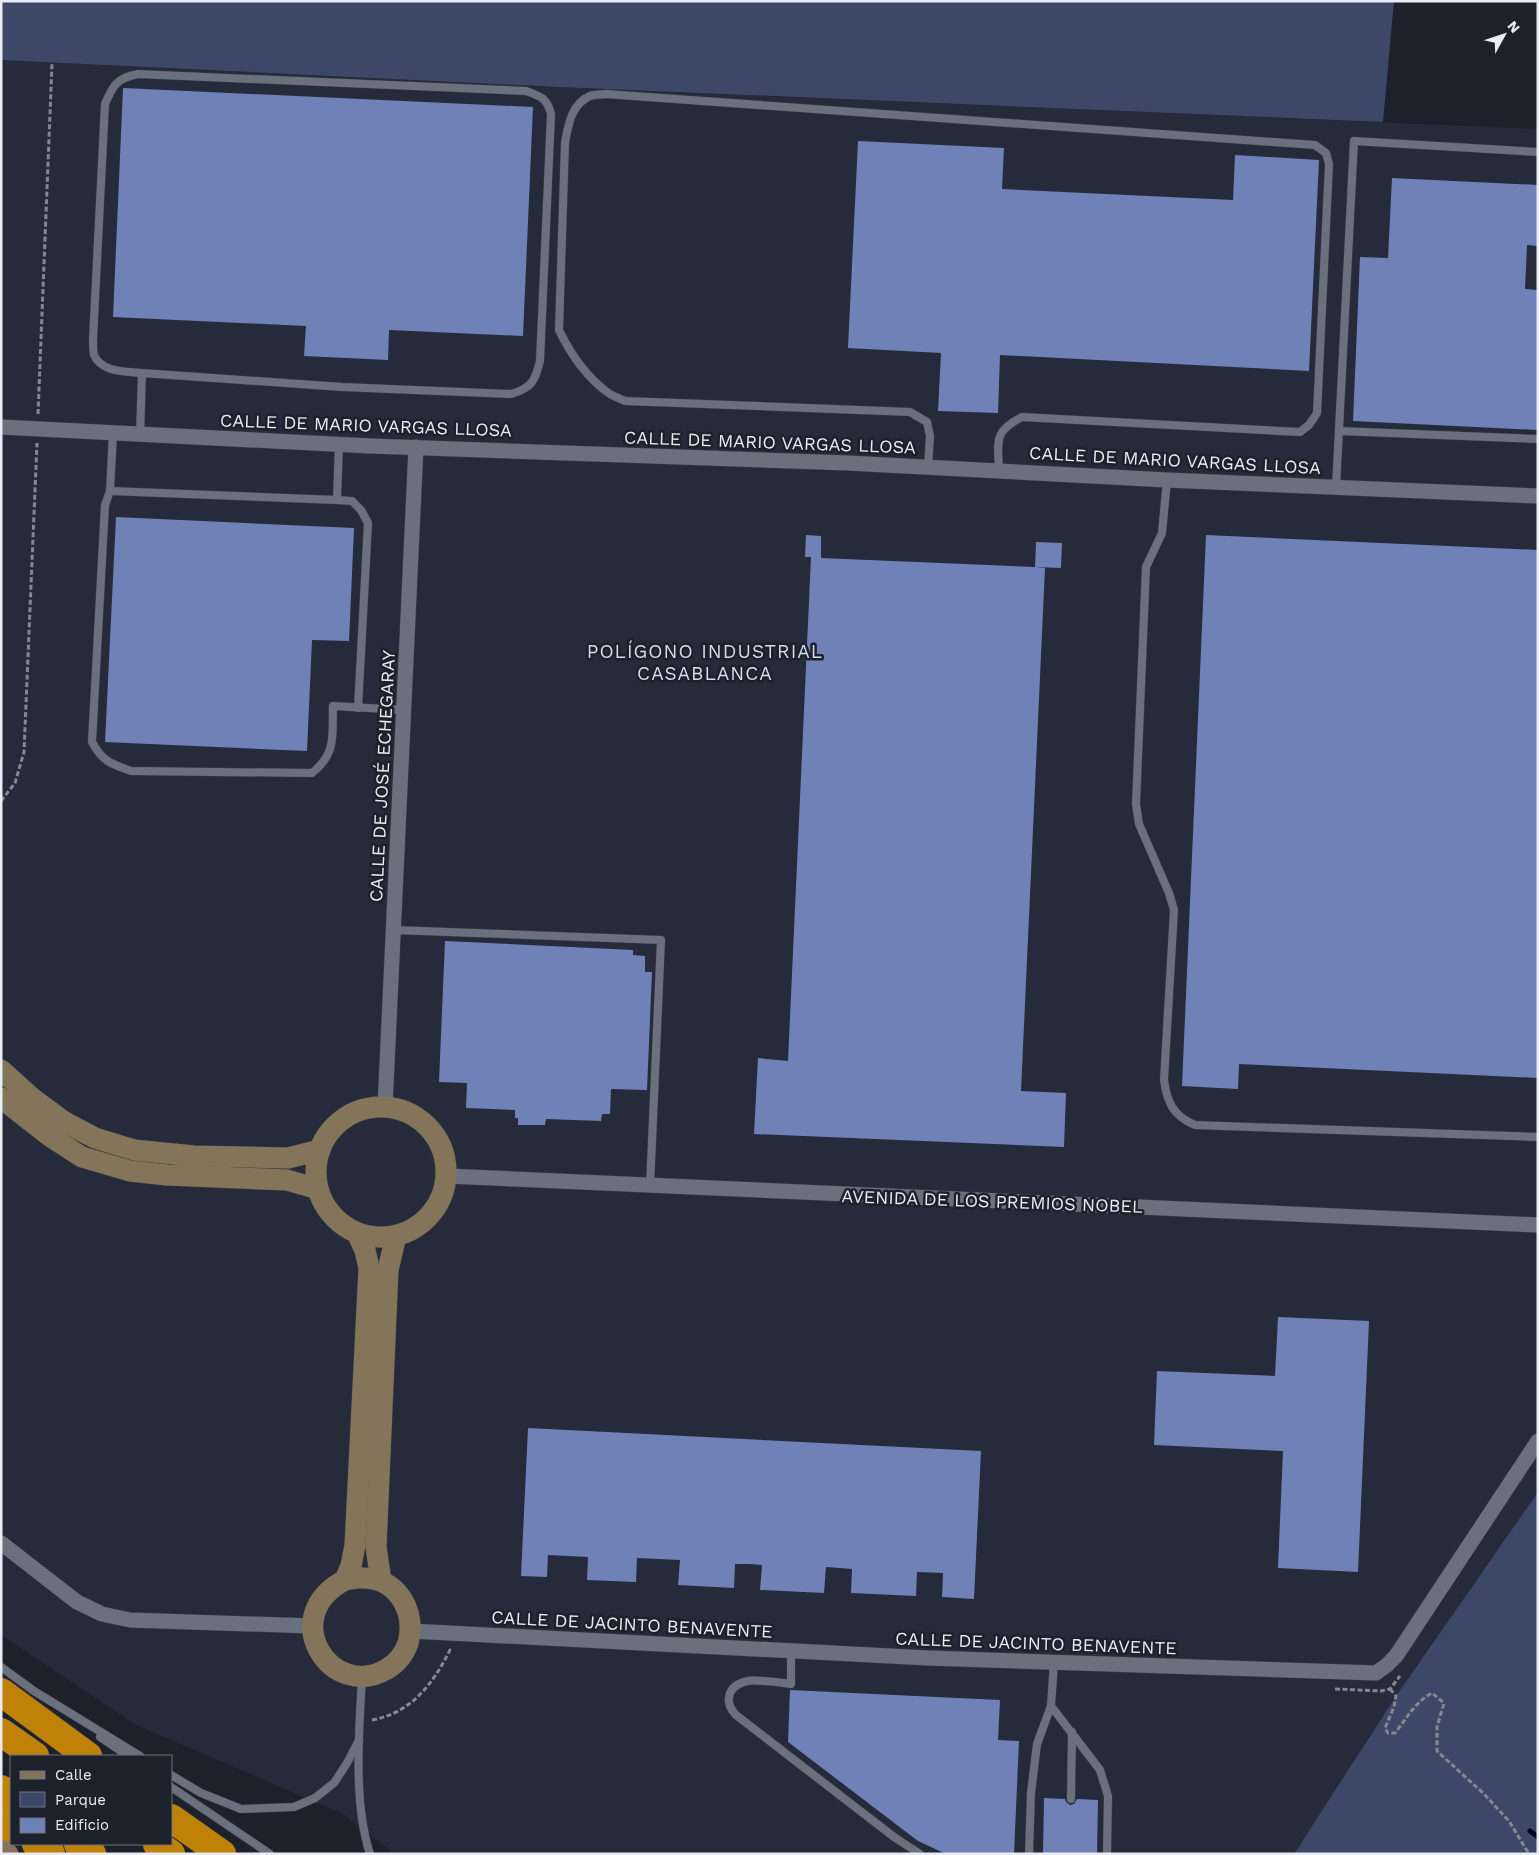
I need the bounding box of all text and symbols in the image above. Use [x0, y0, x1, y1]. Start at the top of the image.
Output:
north arrow [1479, 10, 1529, 60]
text: N [1504, 18, 1523, 36]
street label: CALLE DE MARIO VARGAS LLOSA [220, 409, 512, 441]
street label: CALLE DE MARIO VARGAS LLOSA [624, 426, 916, 458]
street label: CALLE DE MARIO VARGAS LLOSA [1029, 442, 1322, 478]
district label: POLÍGONO INDUSTRIAL CASABLANCA [587, 640, 823, 685]
street label: CALLE DE JOSÉ ECHEGARAY [365, 649, 399, 902]
street label: AVENIDA DE LOS PREMIOS NOBEL [841, 1185, 1143, 1217]
street label: CALLE DE JACINTO BENAVENTE [491, 1606, 773, 1642]
street label: CALLE DE JACINTO BENAVENTE [895, 1628, 1177, 1658]
legend [10, 1755, 172, 1845]
text: Calle [55, 1766, 92, 1784]
text: Parque [55, 1791, 106, 1809]
text: Edificio [55, 1816, 109, 1834]

